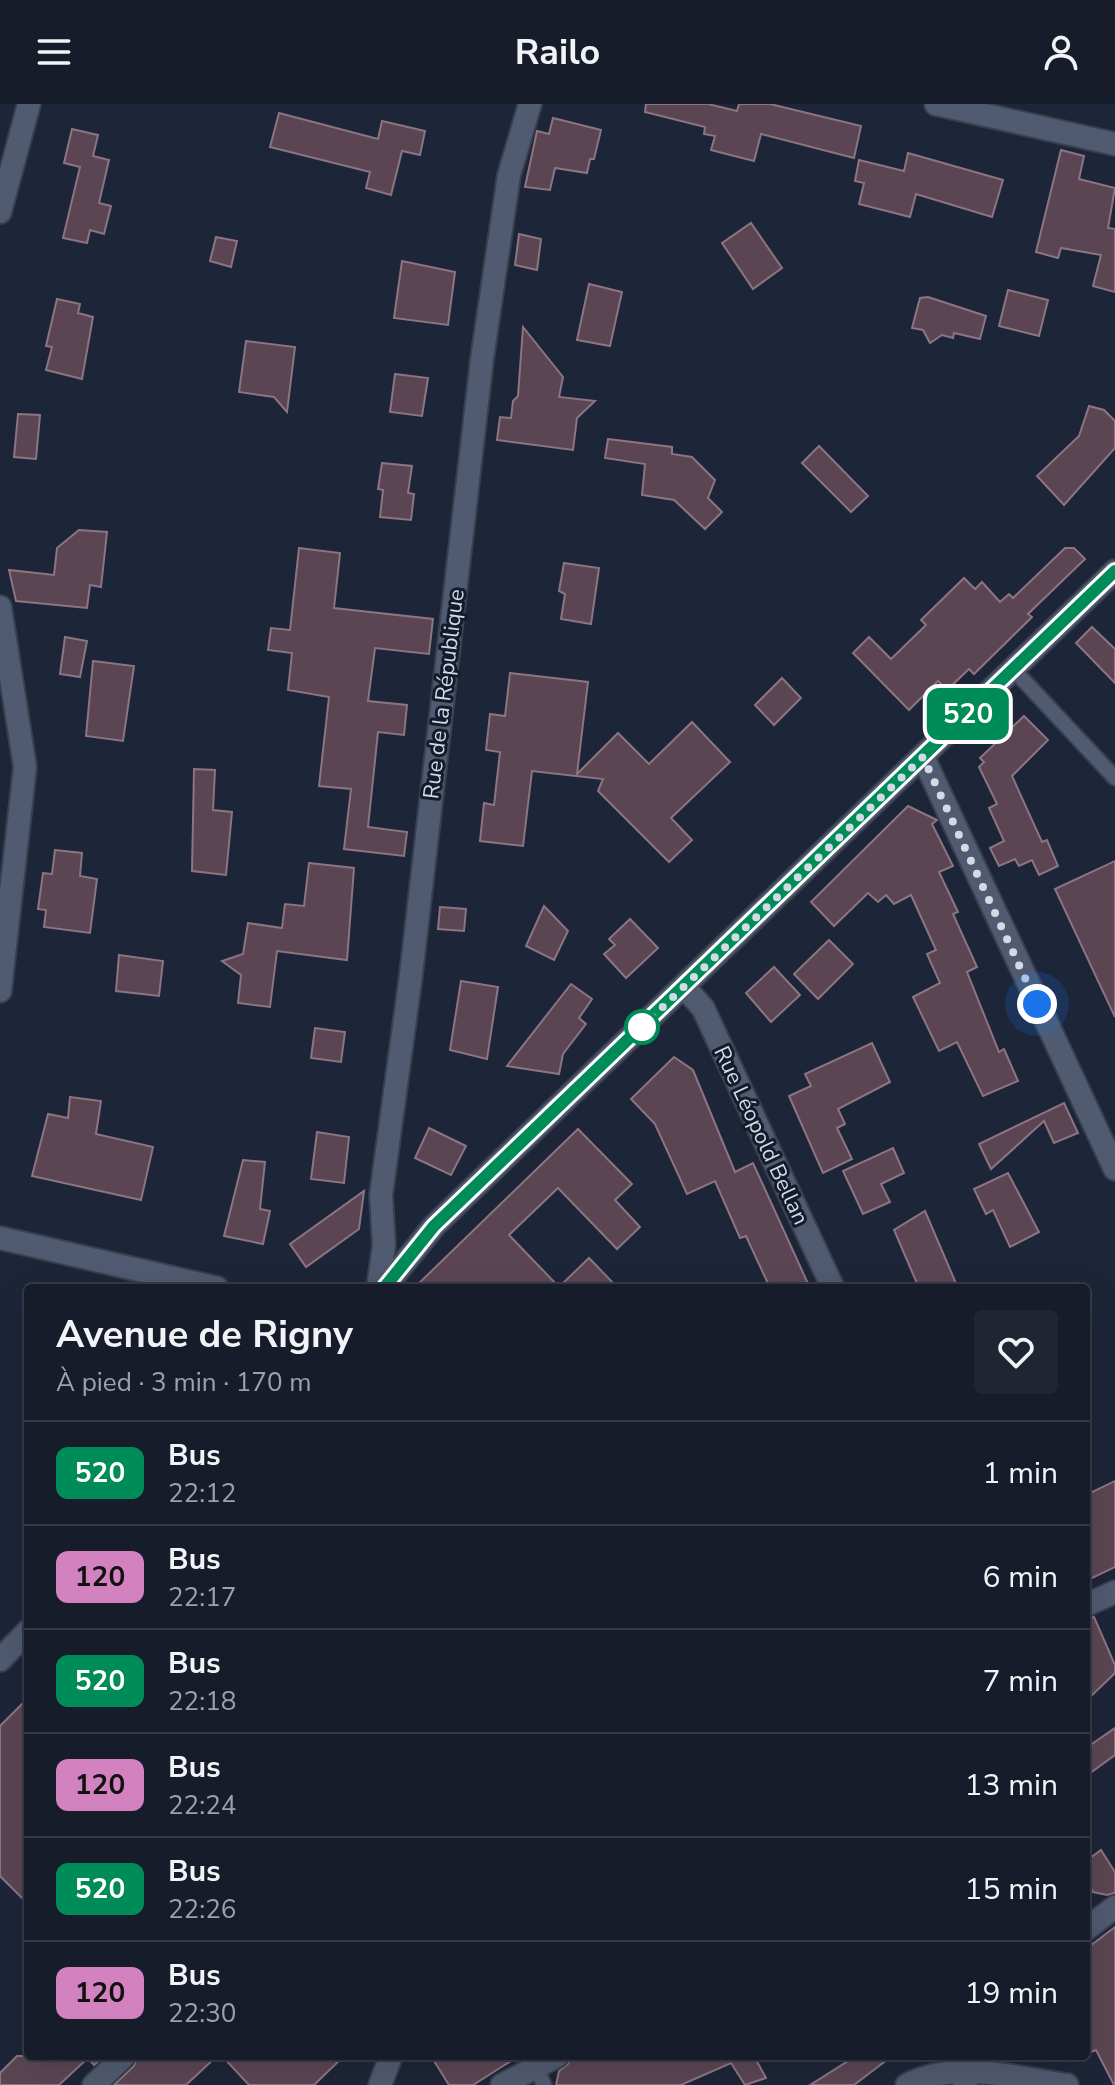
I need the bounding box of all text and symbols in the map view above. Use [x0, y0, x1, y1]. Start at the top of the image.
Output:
text: Railo [515, 28, 600, 77]
icon: menu [32, 30, 76, 74]
icon: person [1039, 30, 1083, 74]
street label: Rue de la République [416, 588, 472, 801]
line badge: 520 [922, 688, 1014, 740]
text: 520 [943, 695, 993, 733]
your location [1017, 984, 1057, 1024]
unlabelled marker [625, 1010, 659, 1044]
street label: Rue Léopold Bellan [707, 1041, 816, 1230]
text: Avenue de Rigny [56, 1309, 353, 1360]
button: heart [974, 1310, 1058, 1394]
text: À pied · 3 min · 170 m [56, 1365, 311, 1400]
text: Bus [168, 1435, 221, 1476]
text: 1 min [983, 1453, 1058, 1494]
text: 520 [75, 1454, 125, 1492]
text: 22:12 [168, 1476, 236, 1511]
text: Bus [168, 1539, 221, 1580]
text: 6 min [983, 1557, 1058, 1598]
text: 120 [75, 1558, 125, 1596]
text: 22:17 [168, 1580, 236, 1615]
text: Bus [168, 1643, 221, 1684]
text: 7 min [983, 1661, 1058, 1702]
text: 520 [75, 1662, 125, 1700]
text: 22:18 [168, 1684, 236, 1719]
text: Bus [168, 1747, 221, 1788]
text: 13 min [965, 1765, 1058, 1806]
text: 120 [75, 1766, 125, 1804]
text: 22:24 [168, 1788, 236, 1823]
text: Bus [168, 1851, 221, 1892]
text: 15 min [965, 1869, 1058, 1910]
text: 520 [75, 1870, 125, 1908]
text: 22:26 [168, 1892, 236, 1927]
text: Bus [168, 1955, 221, 1996]
text: 19 min [965, 1973, 1058, 2014]
text: 120 [75, 1974, 125, 2012]
text: 22:30 [168, 1996, 236, 2031]

